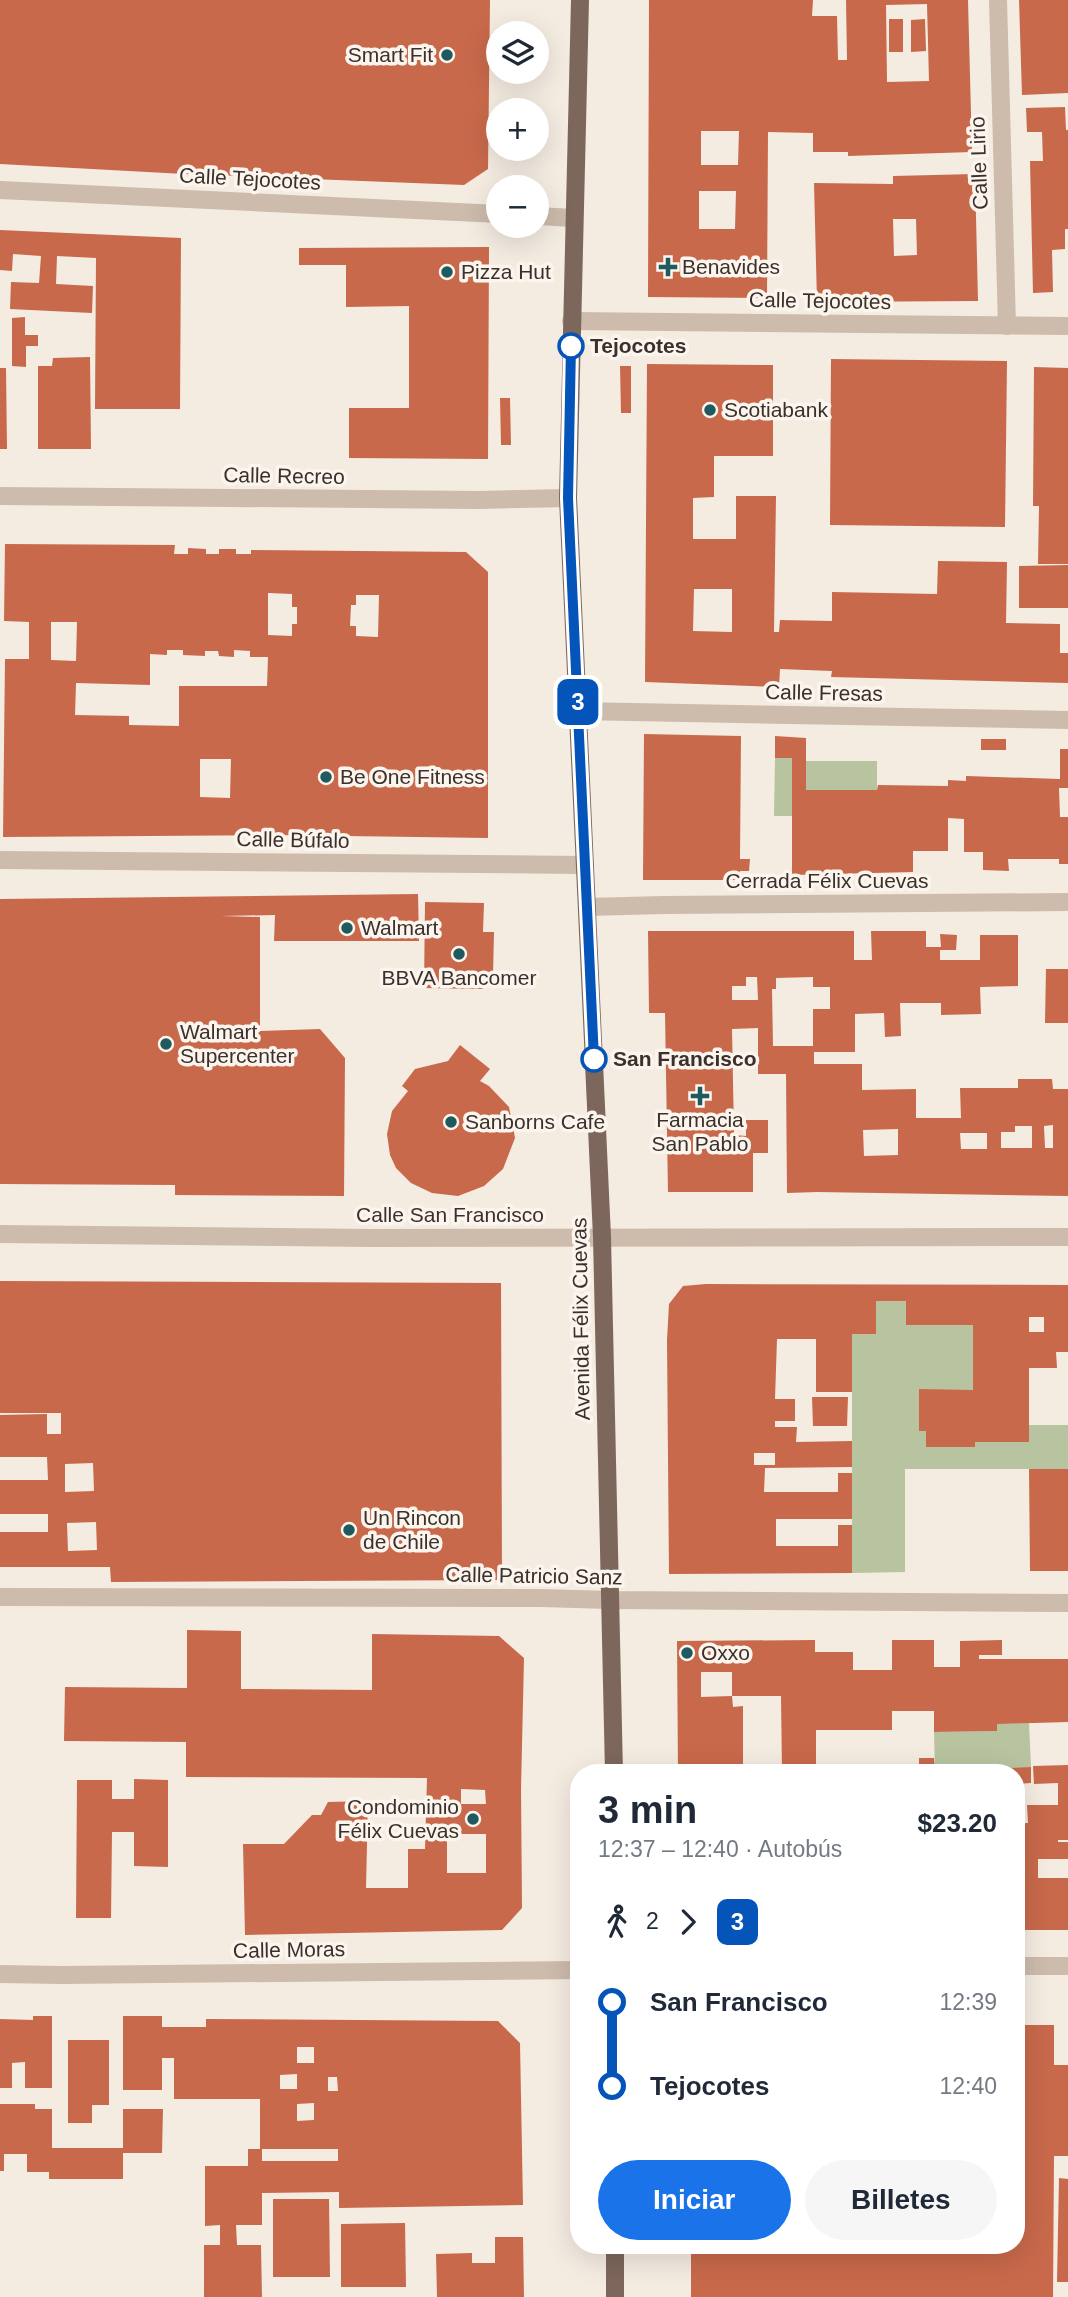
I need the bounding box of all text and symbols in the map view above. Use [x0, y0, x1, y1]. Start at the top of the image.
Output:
map controls [486, 21, 549, 238]
button: layers [486, 21, 549, 84]
place label: Smart Fit [348, 43, 433, 66]
marker: Smart Fit [439, 47, 455, 63]
button: + [486, 98, 549, 161]
street label: Calle Lirio [965, 116, 992, 210]
street label: Calle Tejocotes [179, 163, 322, 194]
button: − [486, 175, 549, 238]
place label: Benavides [682, 255, 780, 278]
marker: Benavides [660, 259, 676, 275]
place label: Pizza Hut [461, 260, 551, 283]
marker: Pizza Hut [439, 264, 455, 280]
street label: Calle Tejocotes [749, 288, 891, 313]
marker: Tejocotes [558, 333, 584, 359]
place label: Tejocotes [590, 334, 686, 357]
place label: Scotiabank [724, 398, 828, 421]
marker: Scotiabank [702, 402, 718, 418]
street label: Calle Recreo [223, 463, 345, 488]
line badge: 3 [555, 679, 601, 725]
street label: Calle Fresas [765, 680, 883, 705]
text: 3 [571, 688, 585, 715]
place label: Be One Fitness [340, 765, 485, 788]
marker: Be One Fitness [318, 769, 334, 785]
street label: Calle Búfalo [236, 827, 350, 852]
street label: Cerrada Félix Cuevas [725, 869, 929, 892]
place label: Walmart [361, 916, 439, 939]
marker: Walmart [339, 920, 355, 936]
marker: BBVA Bancomer [451, 946, 467, 962]
place label: BBVA Bancomer [382, 966, 536, 989]
place label: Walmart Supercenter [180, 1020, 294, 1067]
marker: Walmart Supercenter [158, 1036, 174, 1052]
marker: San Francisco [581, 1046, 607, 1072]
place label: San Francisco [613, 1047, 757, 1070]
marker: Farmacia San Pablo [692, 1088, 708, 1104]
place label: Farmacia San Pablo [652, 1108, 748, 1155]
place label: Sanborns Cafe [465, 1110, 605, 1133]
marker: Sanborns Cafe [443, 1114, 459, 1130]
street label: Calle San Francisco [356, 1203, 544, 1226]
street label: Avenida Félix Cuevas [567, 1217, 594, 1421]
place label: Un Rincon de Chile [363, 1506, 461, 1553]
marker: Un Rincon de Chile [341, 1522, 357, 1538]
street label: Calle Patricio Sanz [445, 1562, 623, 1589]
place label: Oxxo [701, 1641, 750, 1664]
marker: Oxxo [679, 1645, 695, 1661]
text: 3 min [598, 1789, 697, 1831]
place label: Condominio Félix Cuevas [338, 1795, 459, 1842]
text: $23.20 [917, 1808, 997, 1838]
marker: Condominio Félix Cuevas [465, 1811, 481, 1827]
text: 12:37 – 12:40 · Autobús [598, 1836, 842, 1862]
icon: walk [598, 1903, 636, 1941]
icon: forward [669, 1903, 707, 1941]
text: 2 [646, 1908, 659, 1934]
text: 3 [731, 1908, 744, 1935]
street label: Calle Moras [233, 1937, 345, 1962]
text: San Francisco [650, 1987, 828, 2017]
text: 12:39 [939, 1989, 997, 2015]
text: Tejocotes [650, 2071, 769, 2101]
text: 12:40 [939, 2073, 997, 2099]
button: Iniciar [598, 2160, 791, 2240]
button: Billetes [805, 2160, 997, 2240]

